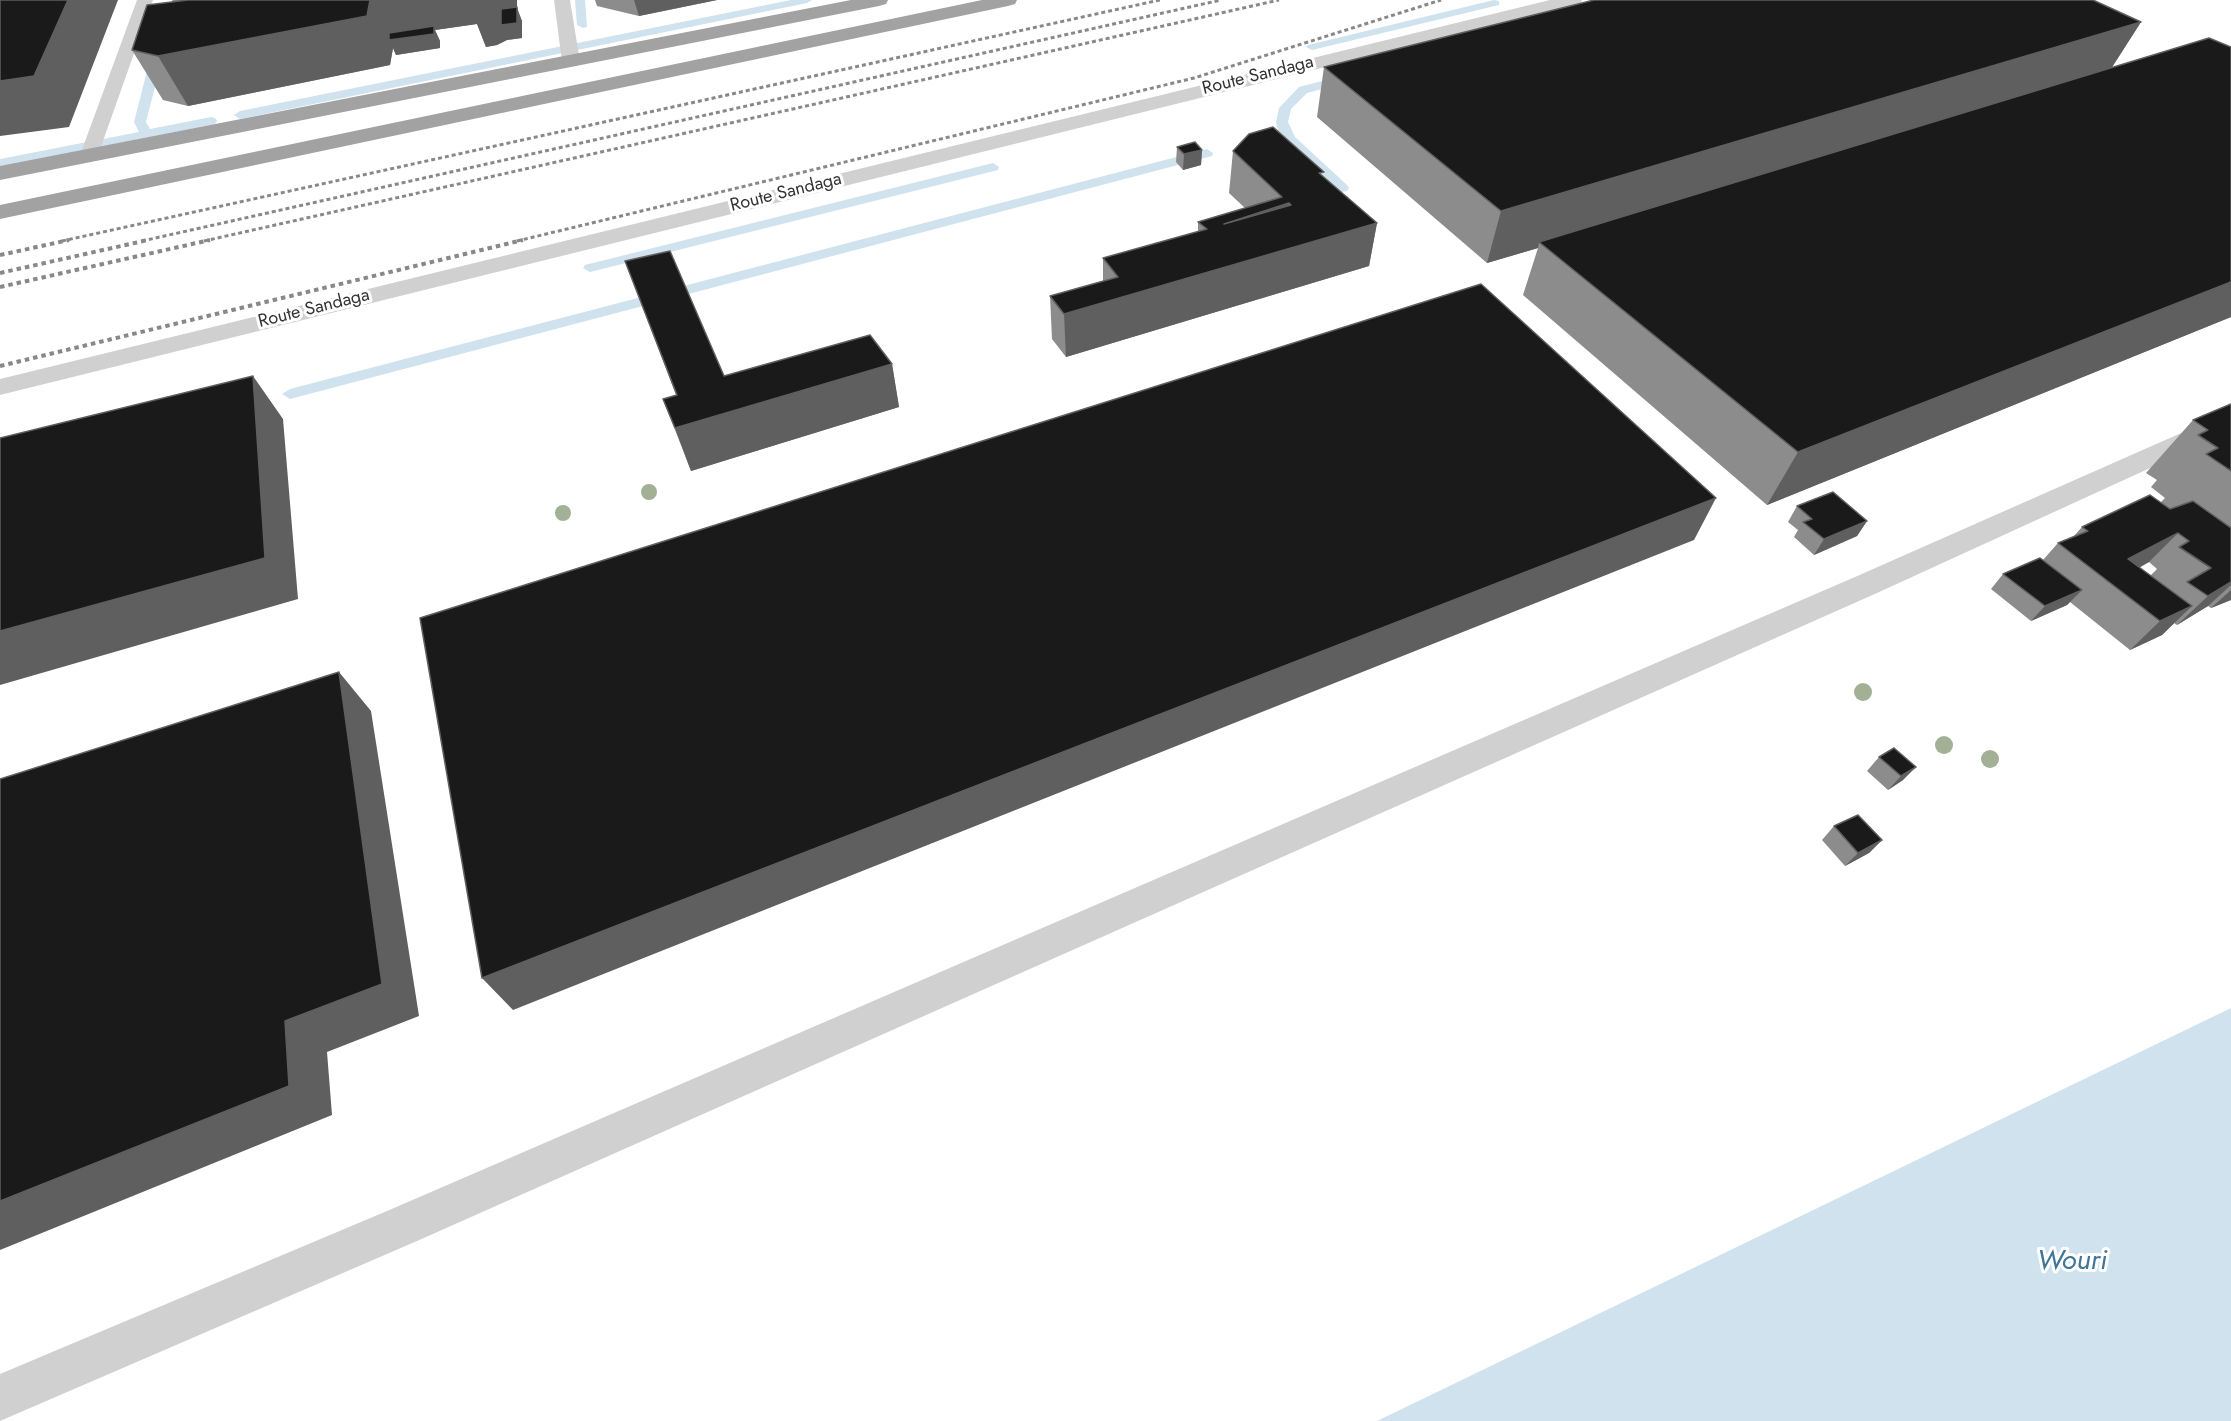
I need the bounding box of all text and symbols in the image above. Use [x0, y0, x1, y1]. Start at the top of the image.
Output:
street label: Route Sandaga [1200, 52, 1316, 100]
street label: Route Sandaga [728, 169, 844, 217]
street label: Route Sandaga [256, 285, 372, 333]
water label: Wouri [2037, 1245, 2107, 1279]

